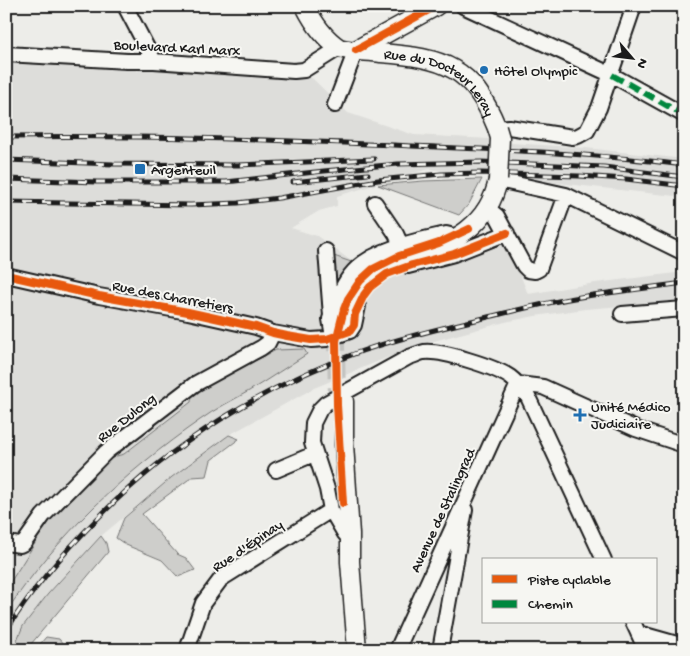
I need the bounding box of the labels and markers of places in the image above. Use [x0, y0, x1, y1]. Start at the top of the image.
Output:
place label: Hôtel Olympic [494, 63, 578, 81]
marker: Hôtel Olympic [478, 64, 490, 76]
marker: Argenteuil [133, 162, 147, 176]
place label: Argenteuil [151, 162, 216, 180]
place label: Unité Médico Judiciaire [591, 399, 671, 434]
marker: Unité Médico Judiciaire [573, 408, 587, 422]

